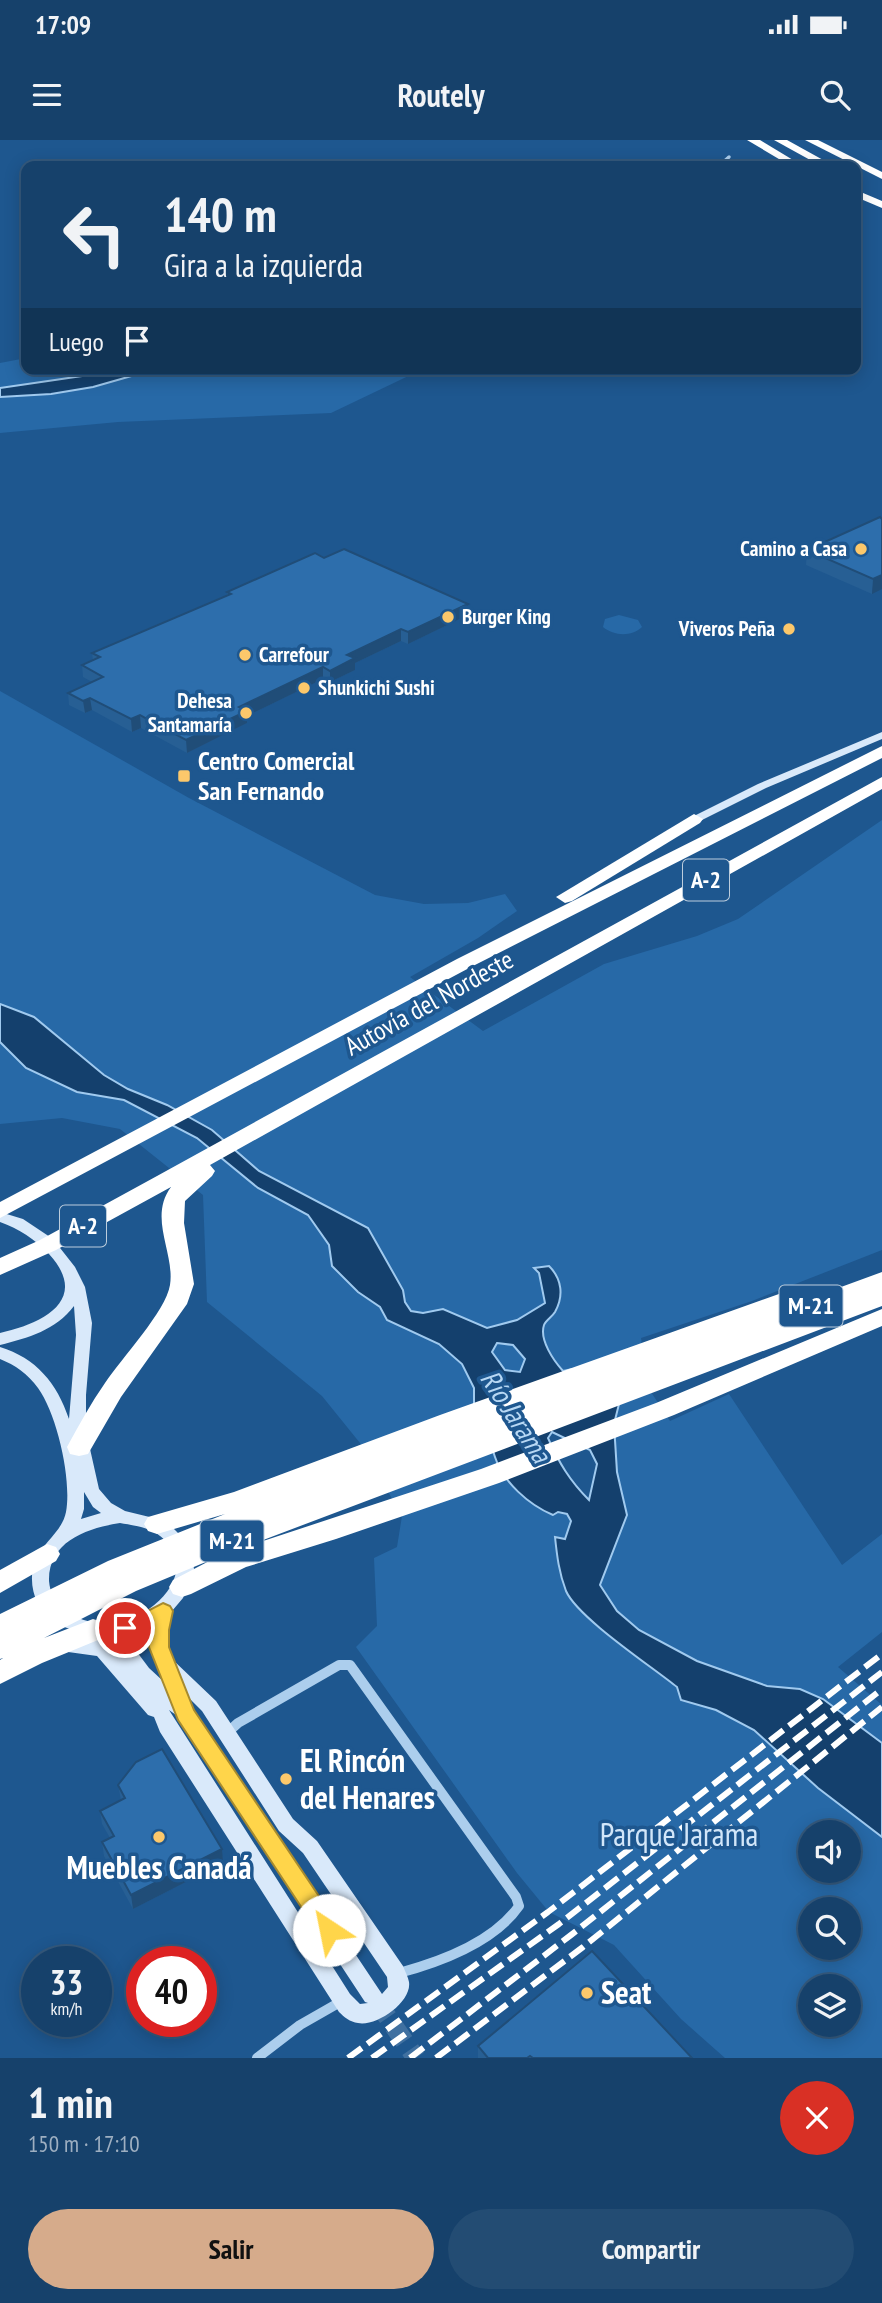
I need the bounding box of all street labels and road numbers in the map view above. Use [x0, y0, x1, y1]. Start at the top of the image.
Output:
road number: A-2 [683, 860, 729, 900]
street label: Autovía del Nordeste [339, 943, 519, 1062]
road number: A-2 [60, 1206, 106, 1246]
road number: M-21 [780, 1286, 842, 1326]
road number: M-21 [201, 1520, 264, 1562]

